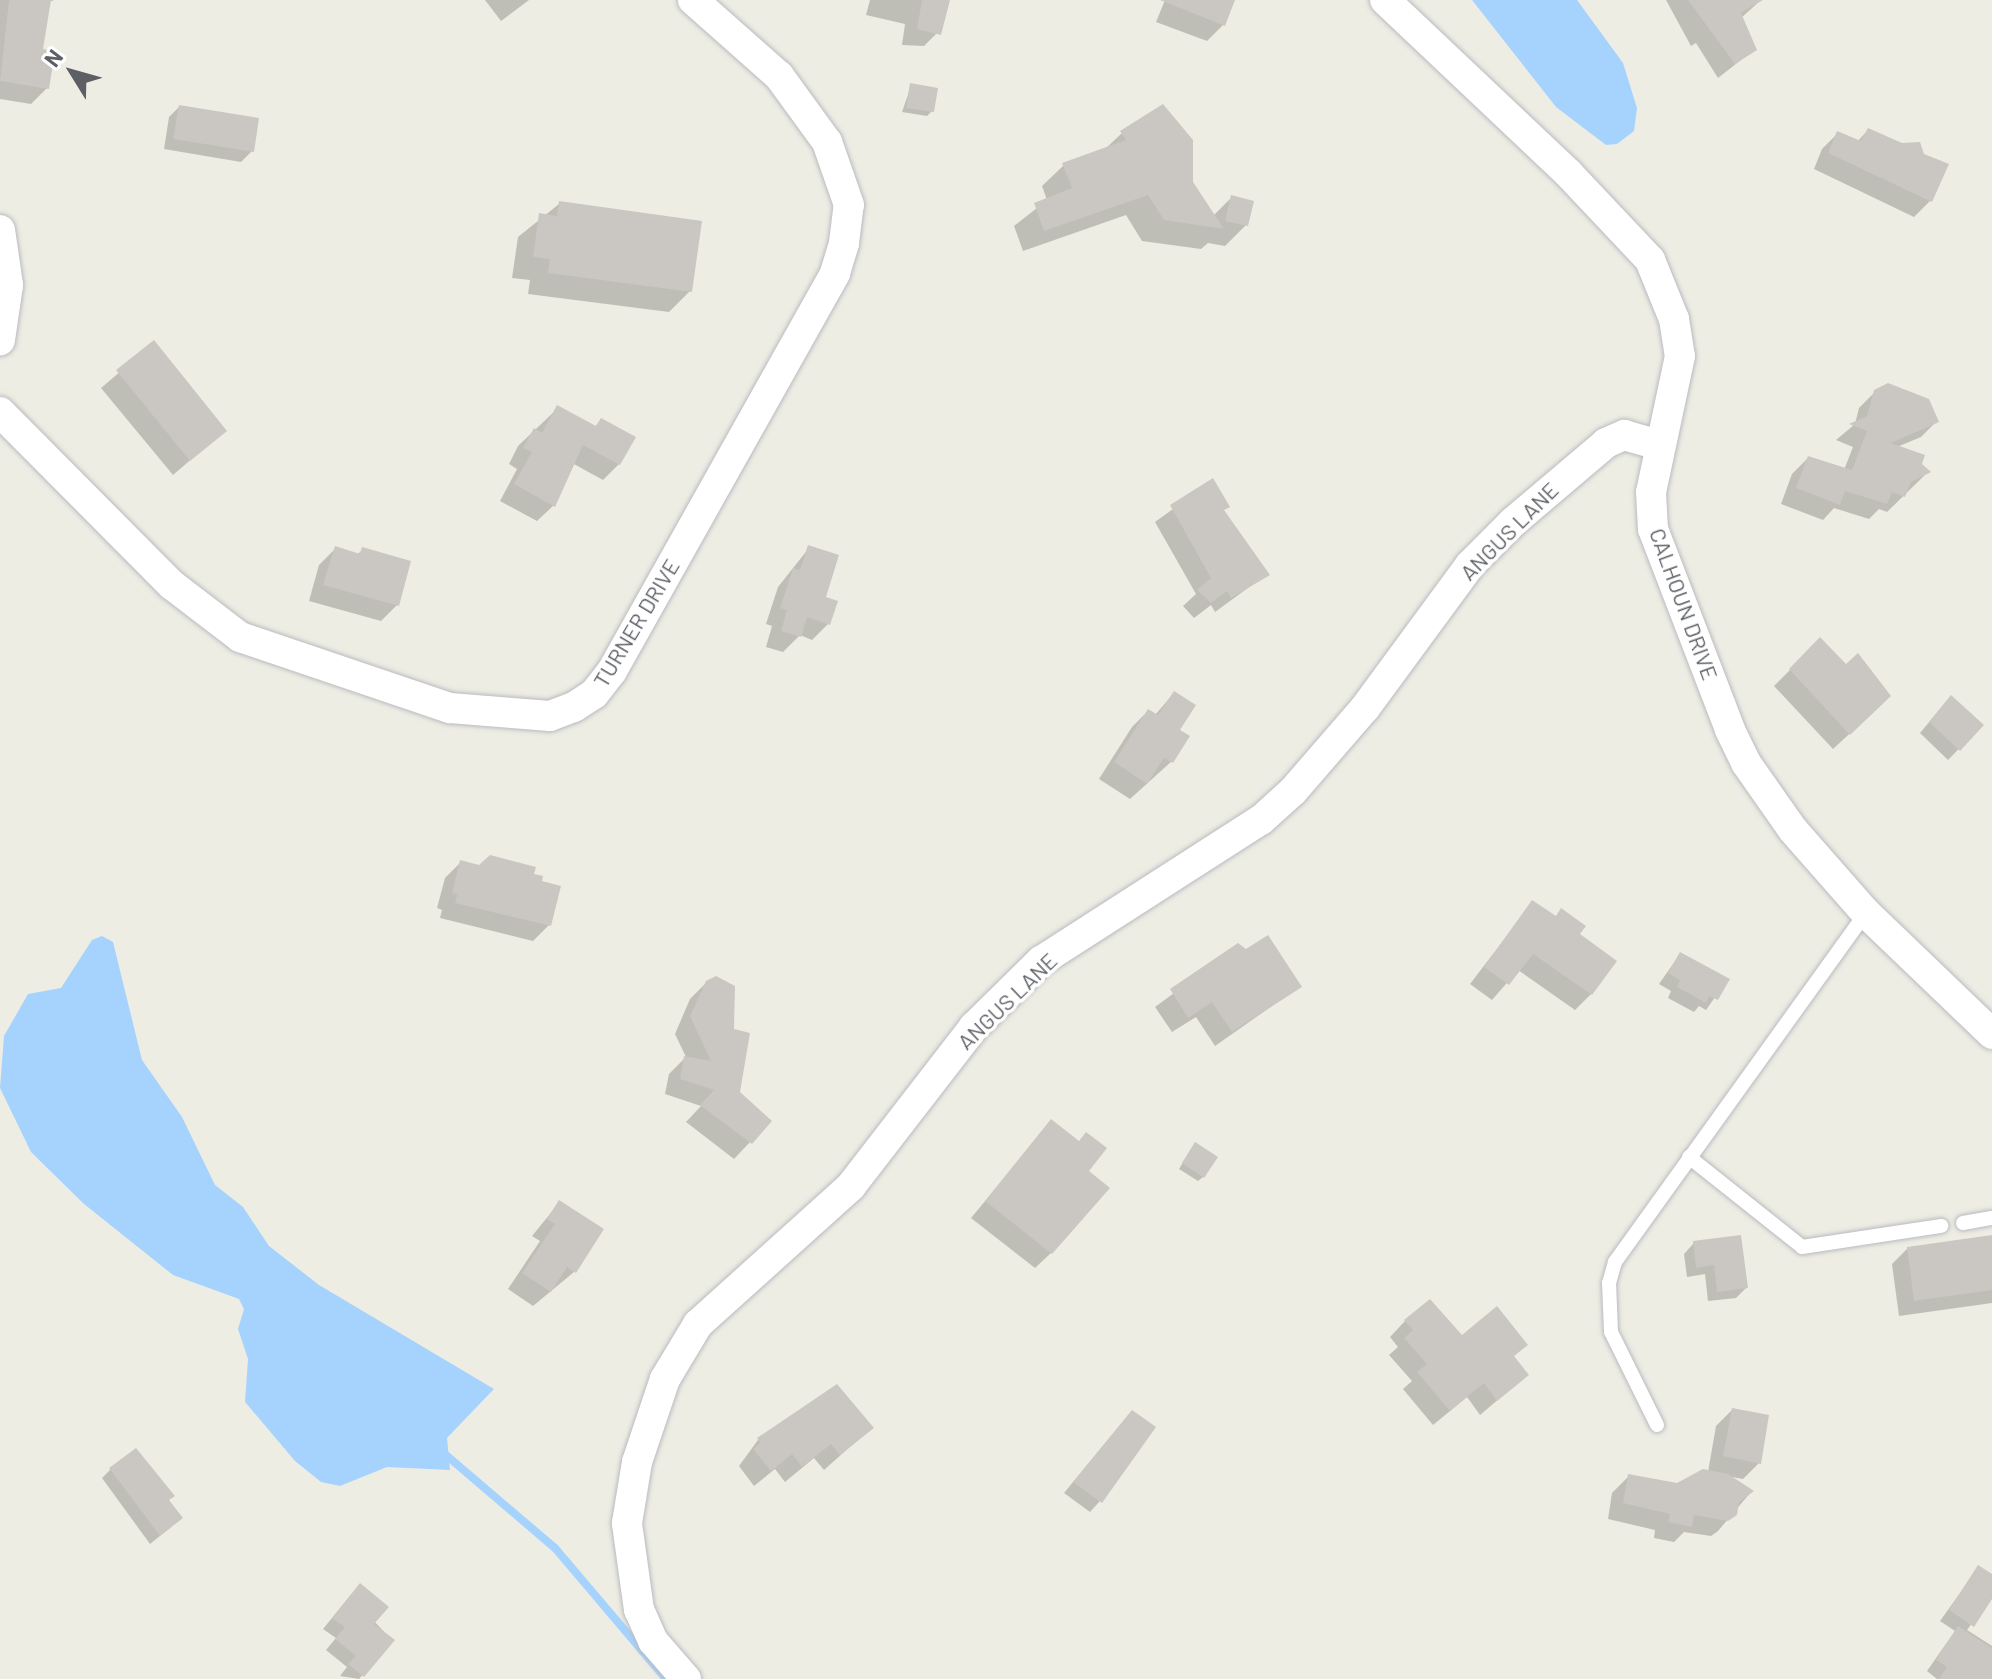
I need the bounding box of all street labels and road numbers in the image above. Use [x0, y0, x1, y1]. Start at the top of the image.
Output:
street label: ANGUS LANE [1454, 476, 1564, 586]
street label: CALHOUN DRIVE [1644, 525, 1724, 683]
street label: TURNER DRIVE [587, 554, 685, 692]
street label: ANGUS LANE [952, 947, 1062, 1055]

